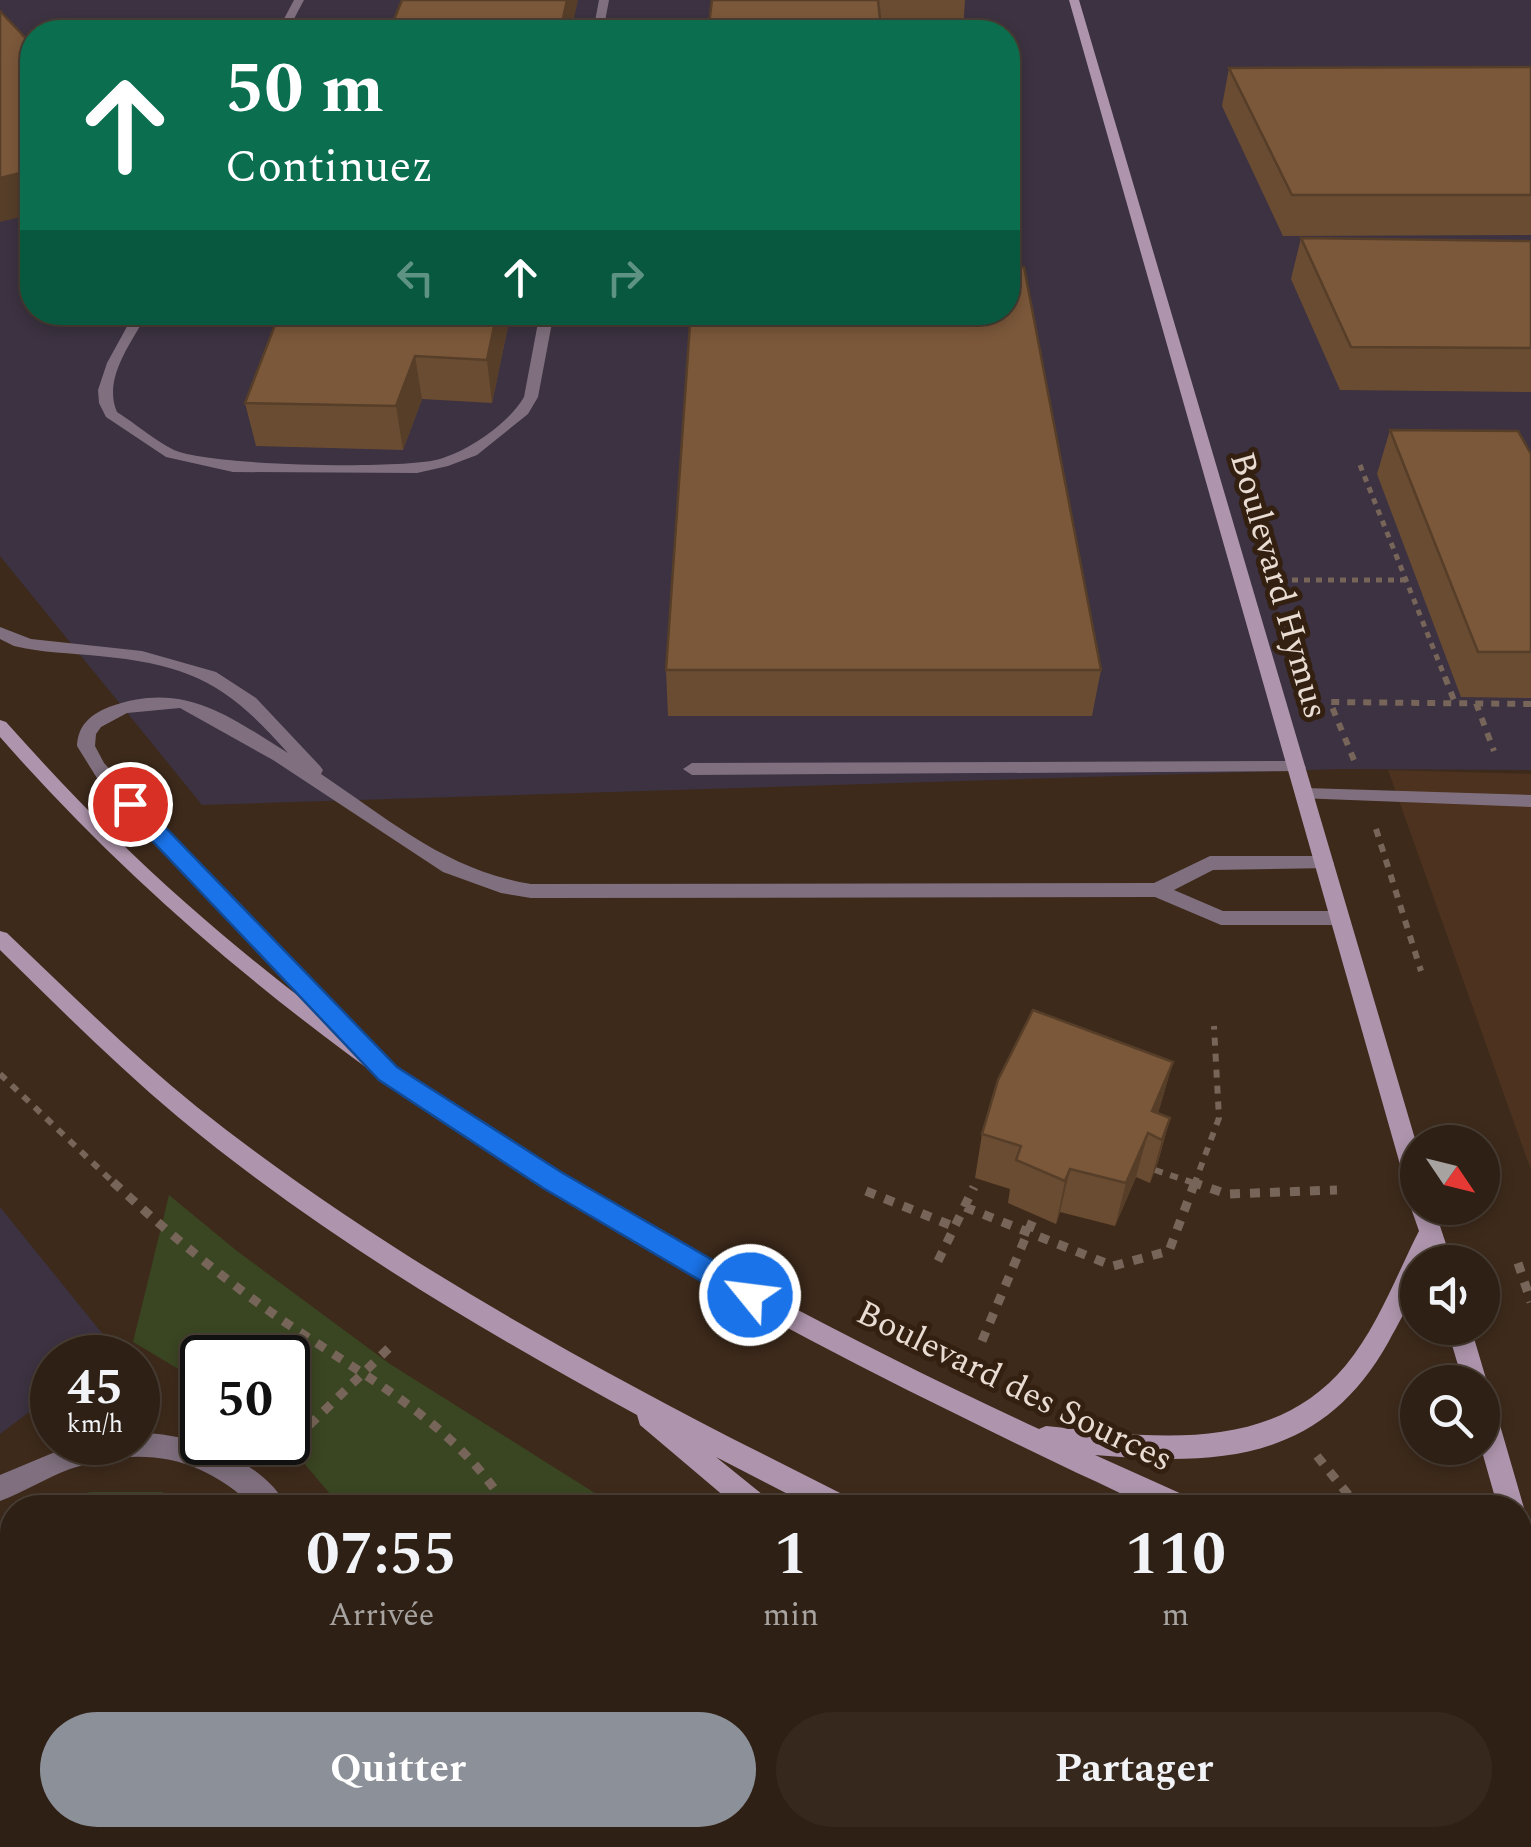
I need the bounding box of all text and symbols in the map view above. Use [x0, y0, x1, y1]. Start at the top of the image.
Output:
text: 50 m [225, 37, 384, 143]
icon: ahead [60, 60, 190, 190]
text: Continuez [225, 133, 433, 202]
icon: left [388, 250, 443, 305]
icon: ahead [493, 250, 548, 305]
icon: right [598, 250, 653, 305]
street label: Boulevard Hymus [1215, 446, 1342, 725]
pin [88, 762, 173, 847]
icon: arrive [103, 777, 158, 832]
north arrow [1400, 1125, 1500, 1225]
map controls [1400, 1125, 1500, 1465]
position arrow [698, 1243, 802, 1347]
button: sound [1400, 1245, 1500, 1345]
street label: Boulevard des Sources [847, 1287, 1182, 1486]
speed limit sign: 50 [180, 1335, 310, 1465]
text: 45 [67, 1350, 123, 1426]
button: search [1400, 1365, 1500, 1465]
text: km/h [67, 1406, 123, 1444]
text: 07:55 [306, 1509, 457, 1601]
text: 1 [774, 1509, 808, 1601]
text: 110 [1125, 1509, 1226, 1601]
text: Arrivée [329, 1591, 434, 1640]
text: min [763, 1591, 819, 1640]
text: m [1162, 1591, 1189, 1640]
button: Quitter [40, 1712, 756, 1827]
button: Partager [776, 1712, 1492, 1827]

